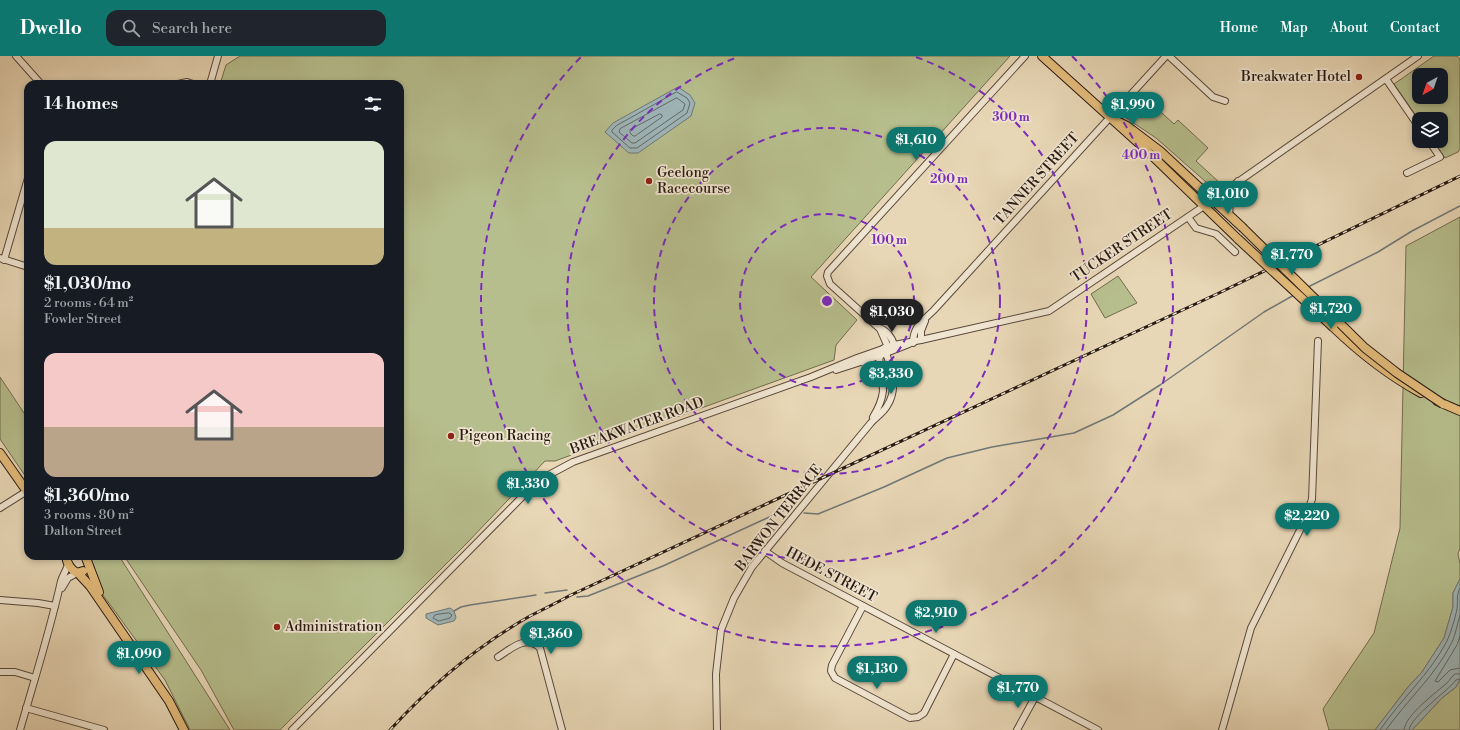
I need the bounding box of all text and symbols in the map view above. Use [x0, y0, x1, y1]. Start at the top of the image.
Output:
search box [106, 10, 386, 46]
text: Dwello [20, 16, 82, 40]
icon: search [120, 17, 142, 39]
text: Search here [152, 19, 232, 38]
text: Home [1220, 19, 1258, 37]
text: Map [1280, 19, 1308, 37]
text: About [1330, 19, 1368, 37]
text: Contact [1390, 19, 1440, 37]
place label: Breakwater Hotel [1240, 68, 1351, 86]
north arrow [1412, 68, 1448, 104]
map controls [1412, 68, 1448, 148]
marker: Breakwater Hotel [1354, 72, 1364, 82]
pin: $1,990 [1100, 92, 1166, 126]
text: 14 homes [44, 93, 118, 115]
icon: filters [362, 93, 384, 115]
text: $1,990 [1111, 97, 1155, 113]
text: 300 m [992, 110, 1030, 125]
button: layers [1412, 112, 1448, 148]
pin: $1,610 [883, 127, 949, 161]
street label: TANNER STREET [991, 129, 1083, 229]
text: $1,610 [895, 132, 937, 148]
text: 400 m [1122, 148, 1160, 163]
place label: Geelong Racecourse [657, 164, 730, 198]
icon: home [178, 167, 250, 239]
text: 200 m [930, 172, 968, 187]
marker: Geelong Racecourse [644, 176, 654, 186]
pin: $1,010 [1195, 181, 1261, 215]
text: $1,010 [1207, 186, 1249, 202]
street label: TUCKER STREET [1068, 205, 1176, 287]
text: 100 m [871, 233, 907, 248]
pin: $1,770 [1259, 242, 1325, 276]
text: $1,770 [1271, 247, 1313, 263]
text: $1,030/mo [44, 273, 131, 295]
centre of rings [820, 294, 834, 308]
text: 2 rooms · 64 m² [44, 295, 133, 311]
pin: $1,720 [1298, 296, 1364, 330]
pin: $1,030 [859, 299, 925, 333]
text: $1,720 [1309, 301, 1353, 317]
text: $1,030 [870, 304, 914, 320]
text: Fowler Street [44, 311, 122, 327]
pin: $3,330 [858, 361, 924, 395]
text: $3,330 [869, 366, 913, 382]
icon: home [178, 379, 250, 451]
street label: BREAKWATER ROAD [567, 393, 707, 459]
place label: Pigeon Racing [459, 427, 552, 445]
marker: Pigeon Racing [446, 431, 456, 441]
street label: BARWON TERRACE [731, 461, 826, 576]
pin: $1,330 [495, 471, 561, 505]
text: $1,330 [506, 476, 550, 492]
text: $1,360/mo [44, 485, 130, 507]
pin: $2,220 [1274, 503, 1340, 537]
text: 3 rooms · 80 m² [44, 507, 134, 523]
text: $2,220 [1284, 508, 1330, 524]
text: Dalton Street [44, 523, 122, 539]
street label: HEDE STREET [782, 543, 880, 607]
pin: $2,910 [903, 600, 969, 634]
text: $2,910 [915, 605, 957, 621]
place label: Administration [284, 618, 383, 636]
pin: $1,360 [518, 621, 584, 655]
marker: Administration [272, 622, 282, 632]
text: $1,360 [529, 626, 573, 642]
pin: $1,090 [106, 641, 172, 675]
text: $1,090 [116, 646, 162, 662]
pin: $1,130 [844, 656, 910, 690]
text: $1,130 [856, 661, 898, 677]
pin: $1,770 [985, 675, 1051, 709]
text: $1,770 [997, 680, 1039, 696]

